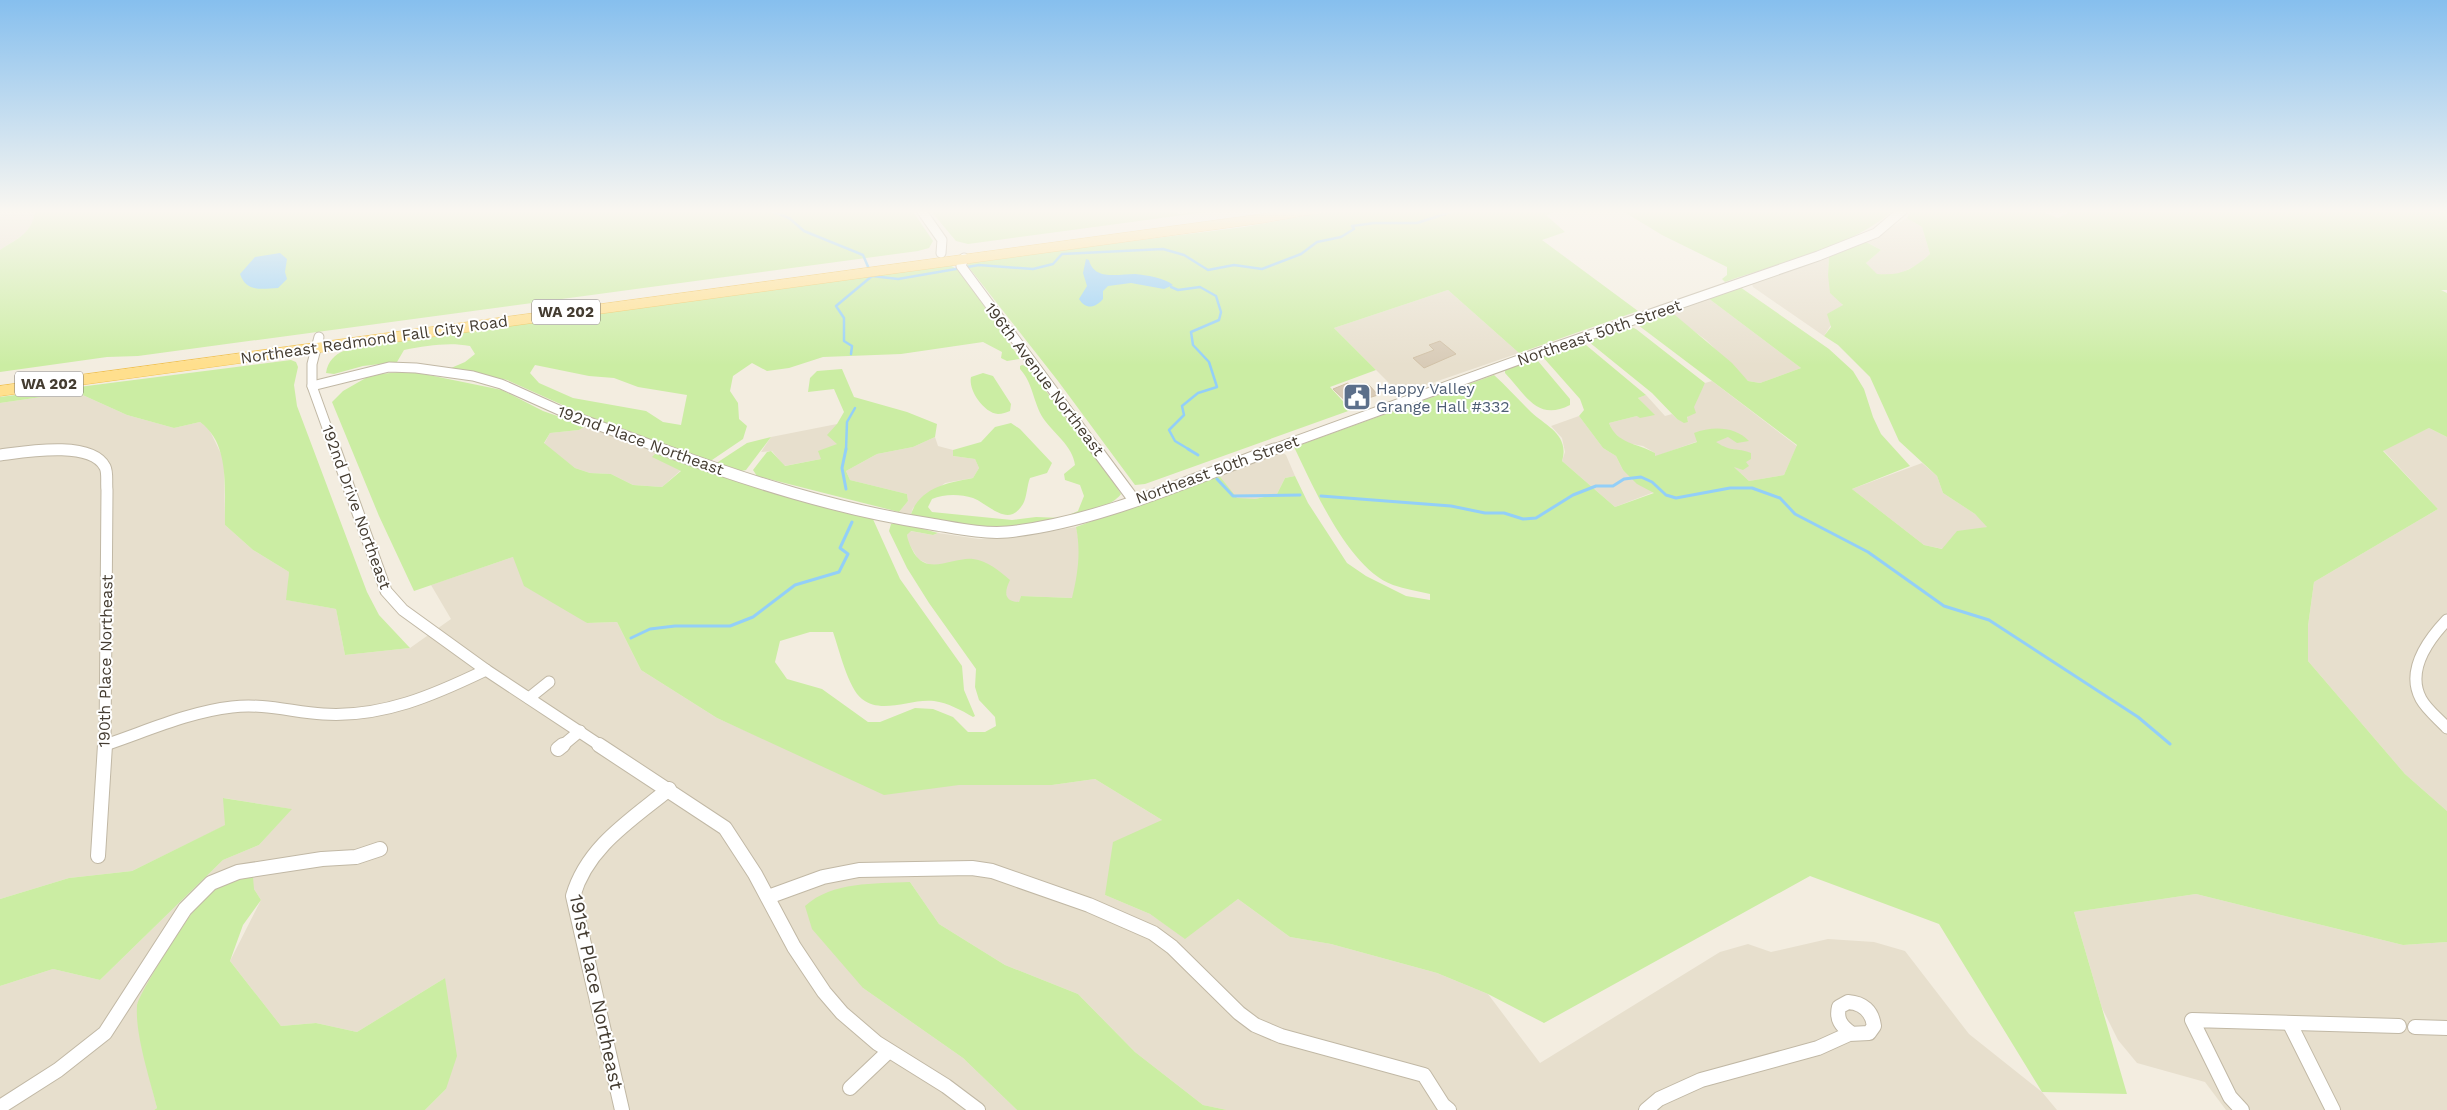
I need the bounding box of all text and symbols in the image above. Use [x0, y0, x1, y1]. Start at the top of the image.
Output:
street label: Northeast 50th Street [1515, 295, 1684, 369]
street label: 196th Avenue Northeast [981, 299, 1109, 460]
road number: WA 202 [532, 300, 600, 324]
street label: Northeast Redmond Fall City Road [239, 311, 509, 368]
road number: WA 202 [15, 372, 83, 396]
place label: Happy Valley Grange Hall #332 [1376, 379, 1510, 416]
public building icon: Happy Valley Grange Hall #332 [1342, 382, 1372, 412]
street label: 192nd Place Northeast [555, 402, 727, 480]
street label: 192nd Drive Northeast [318, 422, 395, 592]
street label: Northeast 50th Street [1133, 431, 1302, 508]
street label: 190th Place Northeast [94, 574, 117, 748]
street label: 191st Place Northeast [565, 892, 628, 1092]

